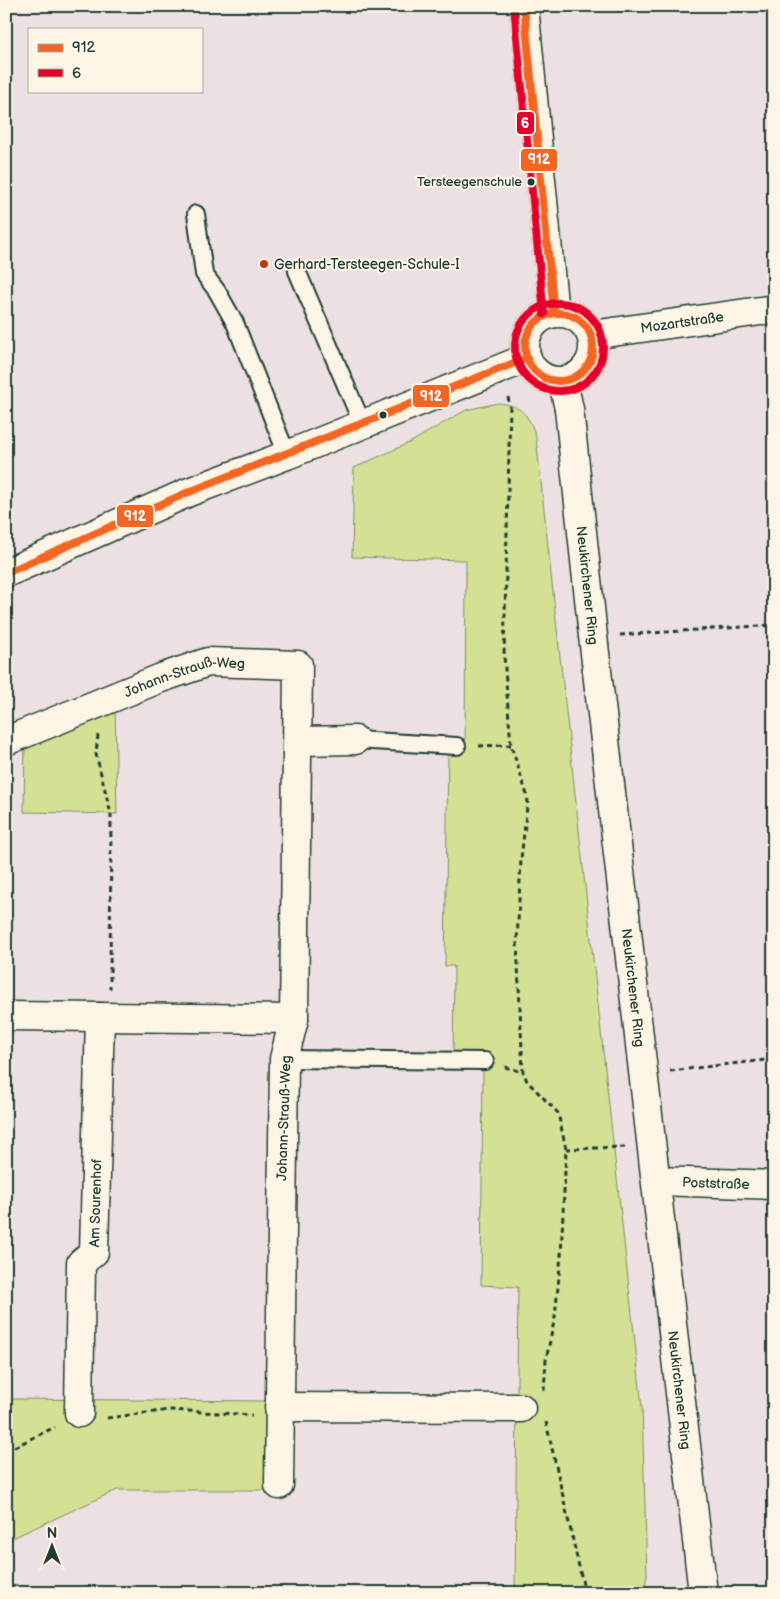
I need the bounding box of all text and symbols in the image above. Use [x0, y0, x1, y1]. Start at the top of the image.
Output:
legend [28, 28, 202, 92]
text: 912 [72, 38, 95, 57]
text: 6 [72, 64, 81, 83]
line badge: 6 [516, 111, 535, 135]
text: 6 [521, 115, 529, 132]
line badge: 912 [520, 148, 558, 172]
text: 912 [528, 151, 551, 168]
place label: Tersteegenschule [417, 174, 522, 190]
marker: Tersteegenschule [526, 177, 536, 187]
place label: Gerhard-Tersteegen-Schule-I [274, 256, 460, 273]
marker: Gerhard-Tersteegen-Schule-I [258, 258, 270, 270]
street label: Mozartstraße [639, 308, 725, 336]
line badge: 912 [412, 384, 450, 408]
text: 912 [420, 388, 443, 405]
unlabelled marker [378, 410, 388, 420]
line badge: 912 [116, 504, 154, 528]
text: 912 [124, 508, 147, 525]
street label: Neukirchener Ring [573, 525, 602, 646]
street label: Johann-Strauß-Weg [121, 653, 245, 701]
street label: Neukirchener Ring [618, 927, 649, 1048]
street label: Johann-Strauß-Weg [273, 1055, 295, 1181]
street label: Am Sourenhof [86, 1158, 105, 1248]
street label: Poststraße [682, 1173, 750, 1193]
street label: Neukirchener Ring [664, 1330, 695, 1450]
north arrow [28, 1522, 78, 1572]
text: N [47, 1525, 57, 1542]

